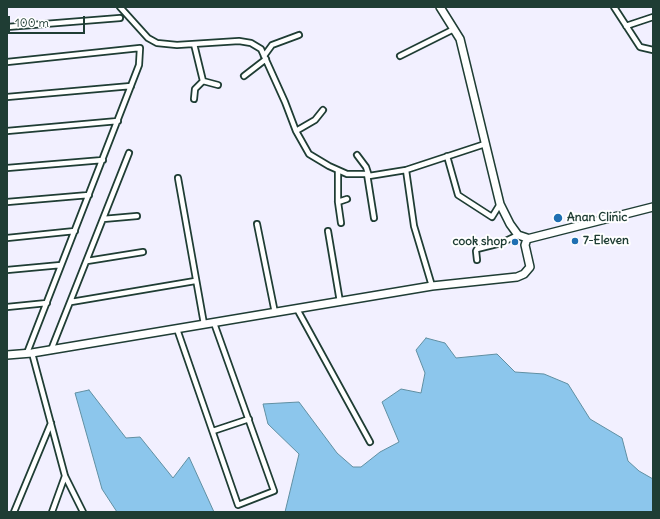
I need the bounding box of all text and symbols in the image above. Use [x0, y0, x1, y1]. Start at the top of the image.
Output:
scale bar [10, 8, 87, 34]
text: 100 m [15, 15, 49, 30]
place label: Anan Clinic [567, 211, 627, 225]
marker: Anan Clinic [552, 212, 564, 224]
place label: 7-Eleven [583, 234, 629, 248]
place label: cook shop [453, 235, 507, 249]
marker: 7-Eleven [570, 236, 580, 246]
marker: cook shop [510, 237, 520, 247]

